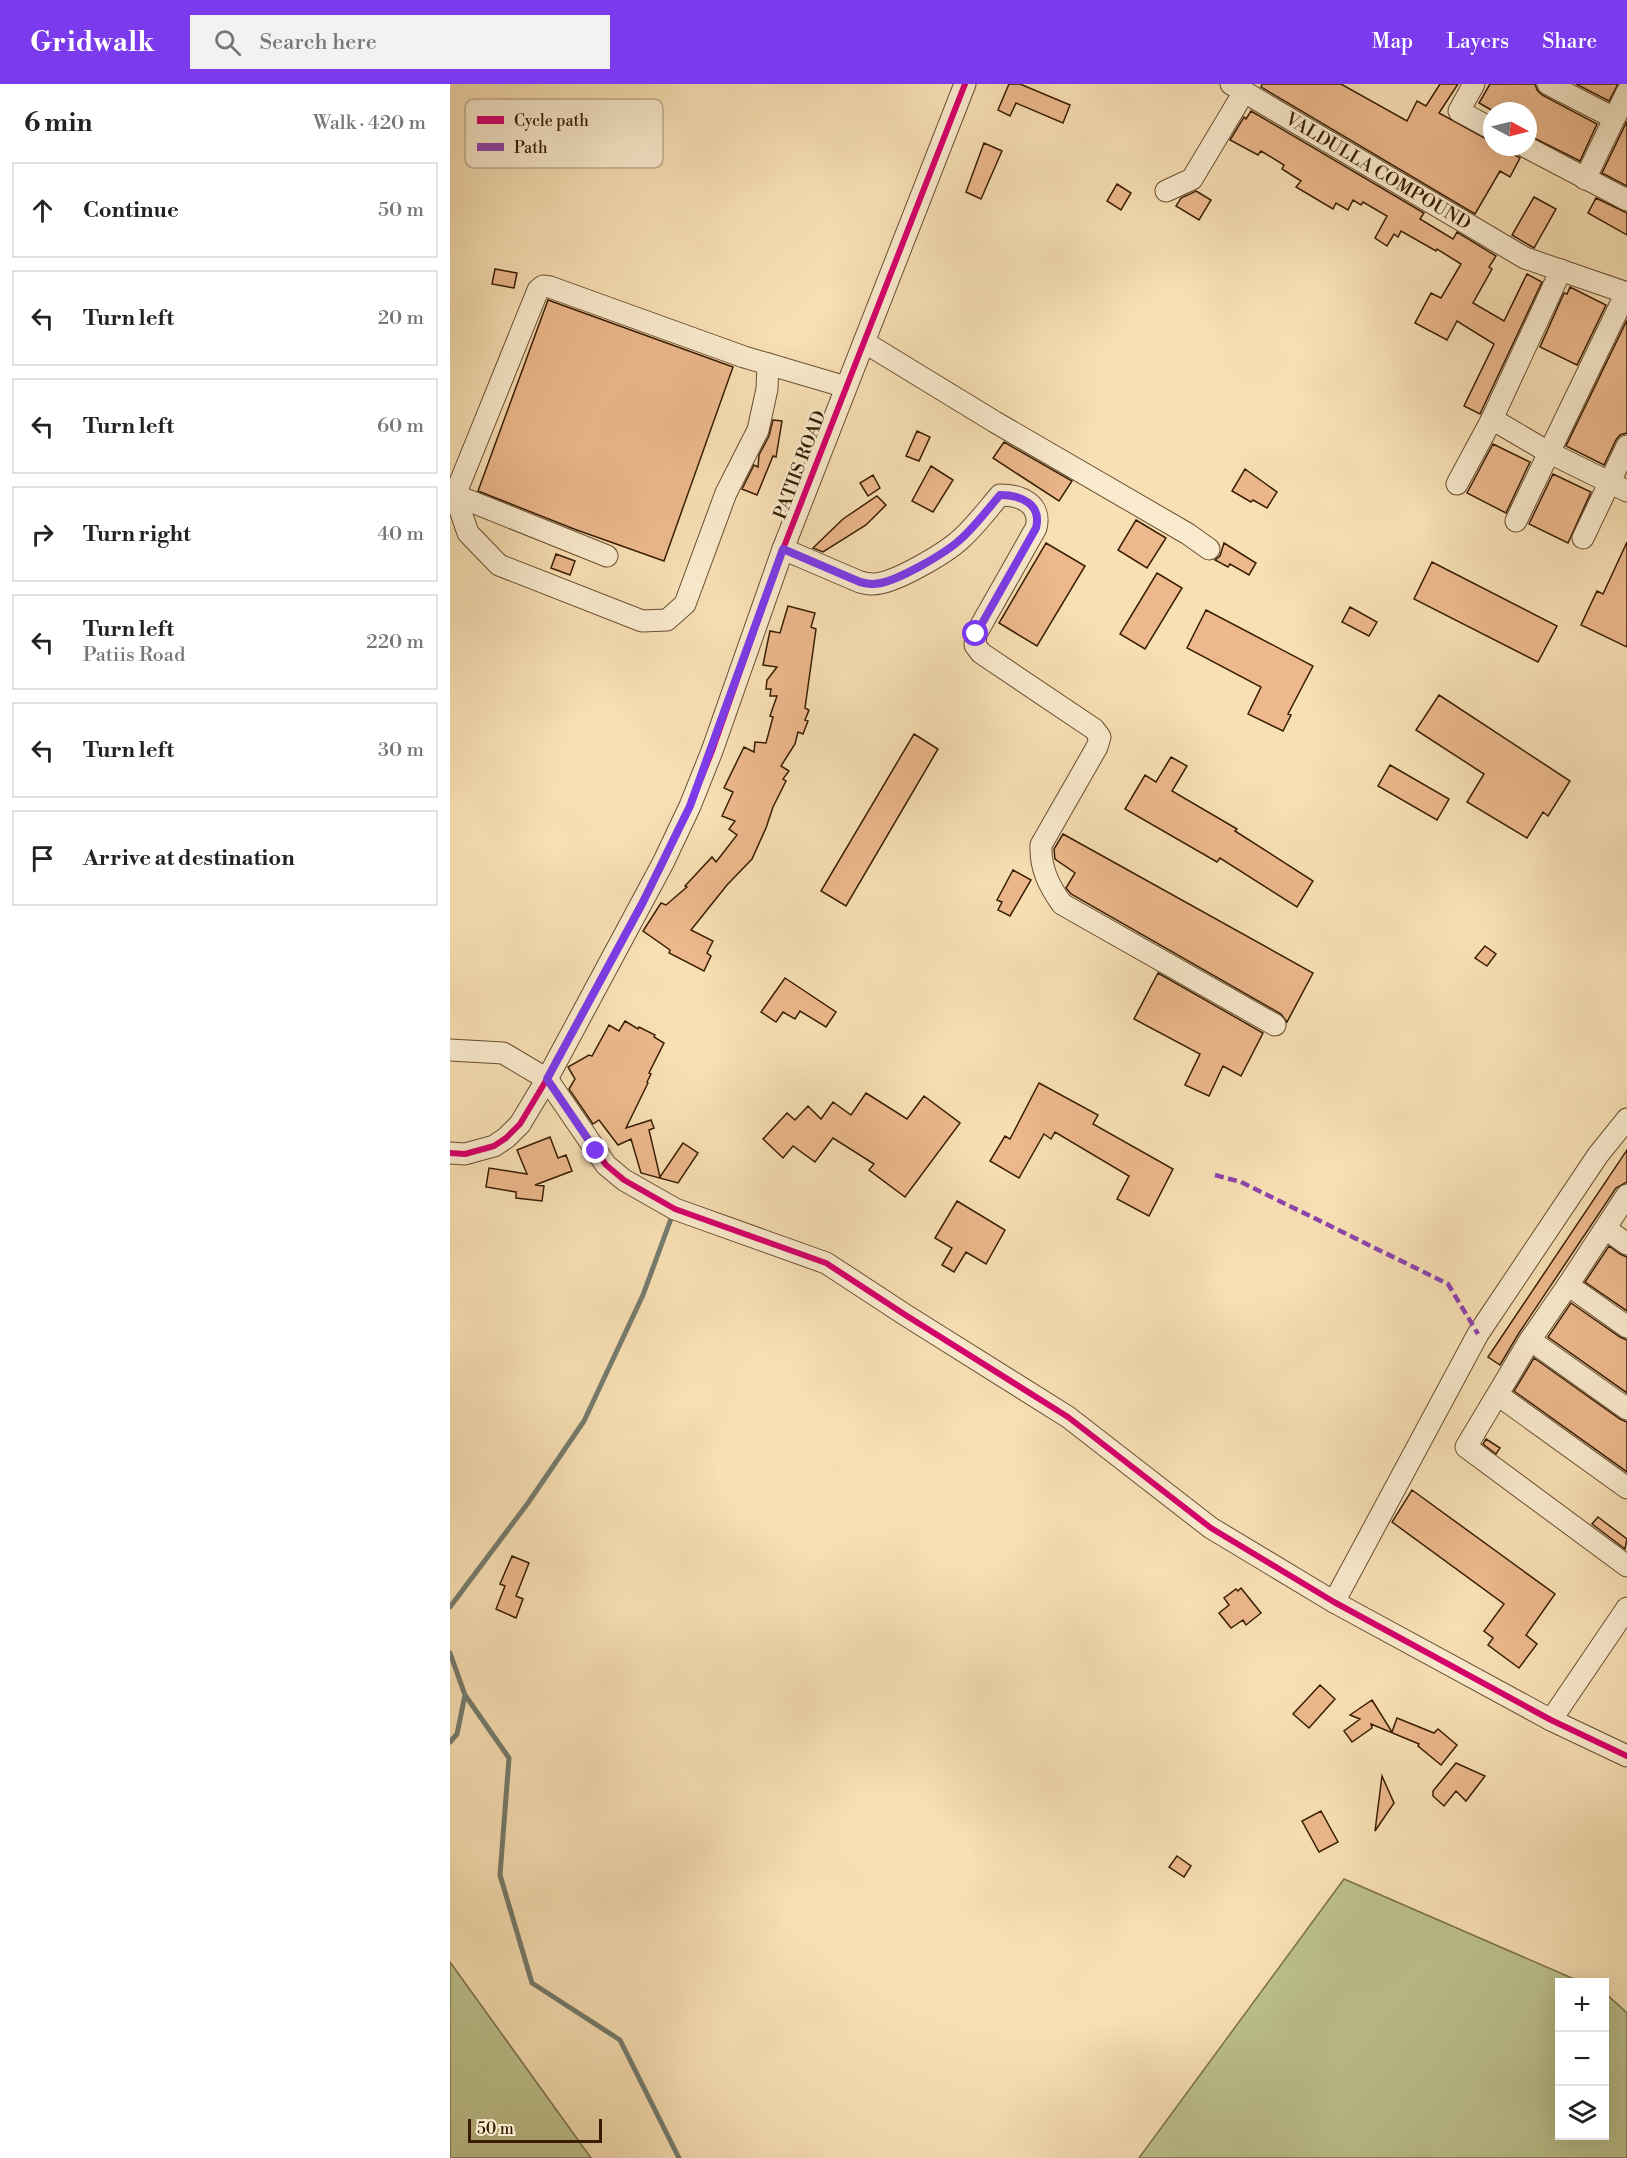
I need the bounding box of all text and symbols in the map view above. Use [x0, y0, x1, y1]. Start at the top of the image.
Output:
search box [190, 15, 610, 69]
text: Gridwalk [30, 25, 154, 60]
icon: search [211, 26, 244, 59]
text: Search here [259, 29, 377, 56]
text: Map [1372, 29, 1413, 55]
text: Layers [1446, 29, 1509, 55]
text: Share [1542, 29, 1597, 55]
legend [465, 99, 663, 168]
north arrow [1483, 102, 1537, 156]
text: 6 min [24, 107, 92, 139]
street label: VALDULLA COMPOUND [1280, 107, 1475, 235]
text: Walk · 420 m [313, 111, 426, 136]
text: Cycle path [514, 111, 589, 131]
text: Path [514, 138, 548, 158]
icon: ahead [26, 194, 59, 227]
text: Continue [83, 197, 179, 224]
text: 50 m [378, 198, 424, 223]
icon: left [26, 302, 59, 335]
text: Turn left [83, 305, 174, 332]
text: 20 m [378, 306, 424, 331]
street label: PATIIS ROAD [769, 407, 831, 523]
icon: left [26, 410, 59, 443]
text: Turn left [83, 413, 174, 440]
text: 60 m [377, 414, 424, 439]
icon: right [26, 518, 59, 551]
text: Turn right [83, 521, 191, 548]
text: 40 m [377, 522, 424, 547]
text: Turn left [83, 616, 174, 643]
route start [962, 620, 988, 646]
icon: left [26, 626, 59, 659]
text: 220 m [366, 630, 424, 655]
text: Patiis Road [83, 643, 185, 668]
icon: left [26, 734, 59, 767]
text: Turn left [83, 737, 174, 764]
text: 30 m [378, 738, 424, 763]
icon: arrive [26, 842, 59, 875]
text: Arrive at destination [83, 845, 295, 872]
route end [582, 1137, 608, 1163]
map controls [1555, 1978, 1609, 2140]
button: + [1555, 1978, 1609, 2032]
button: − [1555, 2032, 1609, 2086]
button: layers [1555, 2086, 1609, 2140]
scale bar [468, 2116, 602, 2144]
text: 50 m [477, 2119, 514, 2139]

